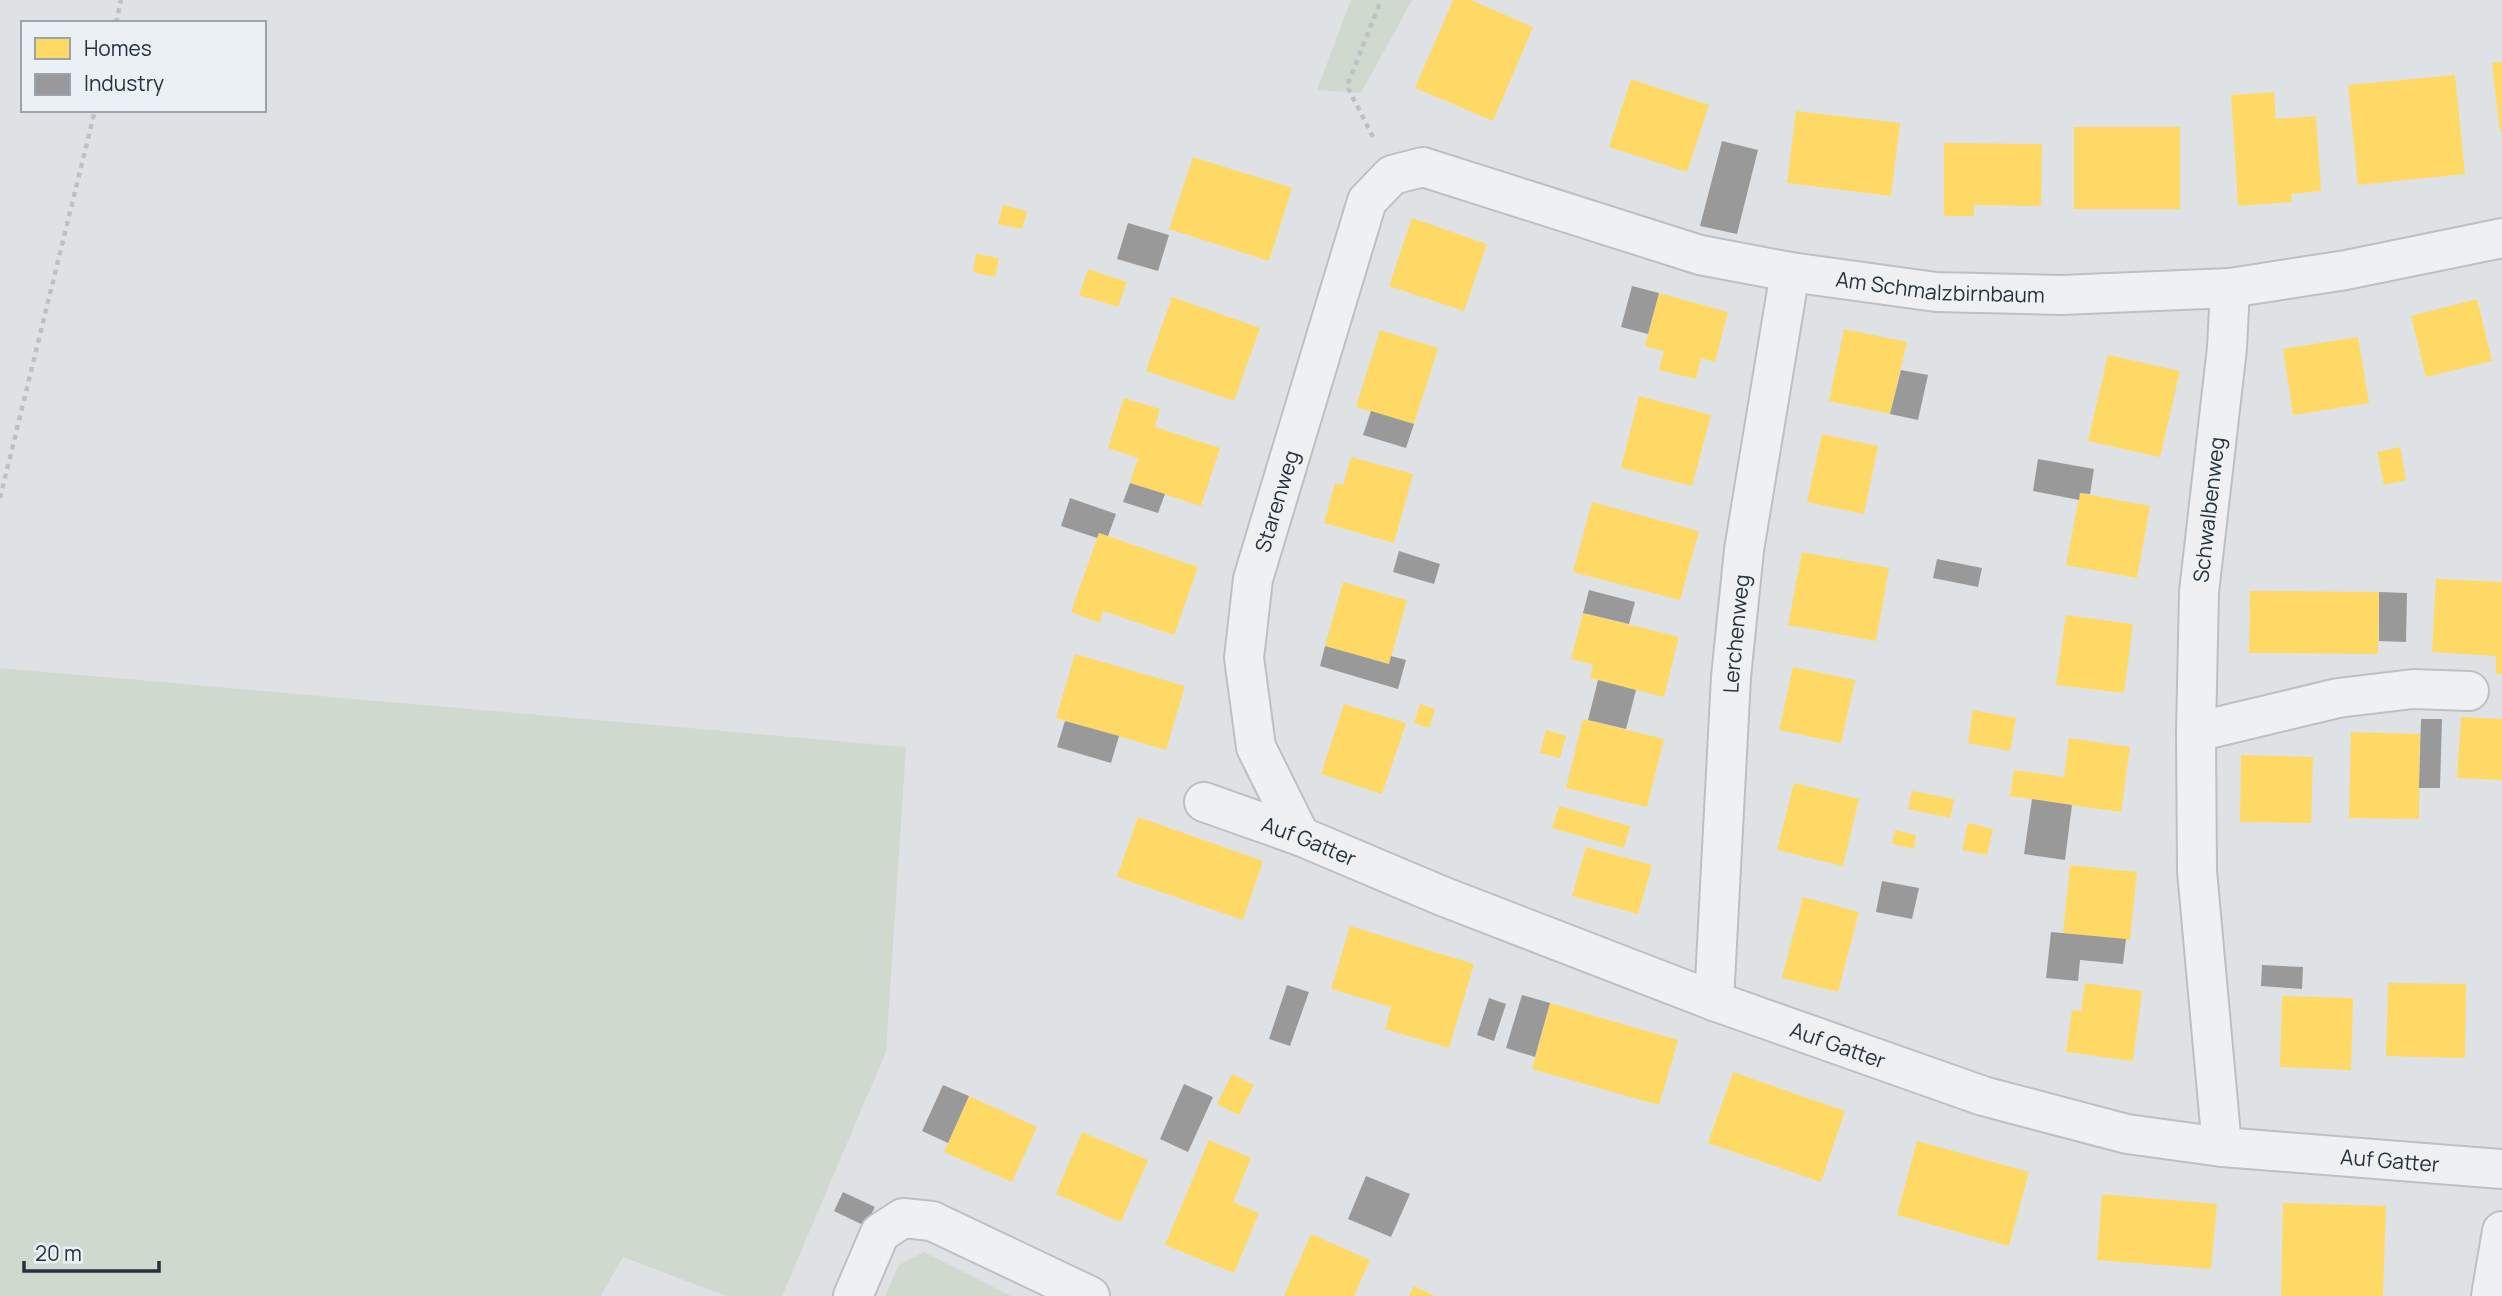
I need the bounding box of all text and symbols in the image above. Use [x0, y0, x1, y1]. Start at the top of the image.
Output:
legend [21, 21, 266, 112]
text: Homes [84, 34, 152, 62]
text: Industry [84, 69, 164, 97]
street label: Am Schmalzbirnbaum [1834, 264, 2045, 309]
street label: Schwalbenweg [2186, 435, 2231, 584]
street label: Starenweg [1248, 447, 1305, 556]
street label: Lerchenweg [1716, 573, 1755, 694]
street label: Auf Gatter [1258, 810, 1361, 872]
street label: Auf Gatter [1786, 1015, 1890, 1075]
street label: Auf Gatter [2339, 1142, 2441, 1178]
scale bar [24, 1230, 159, 1274]
text: 20 m [35, 1239, 82, 1267]

